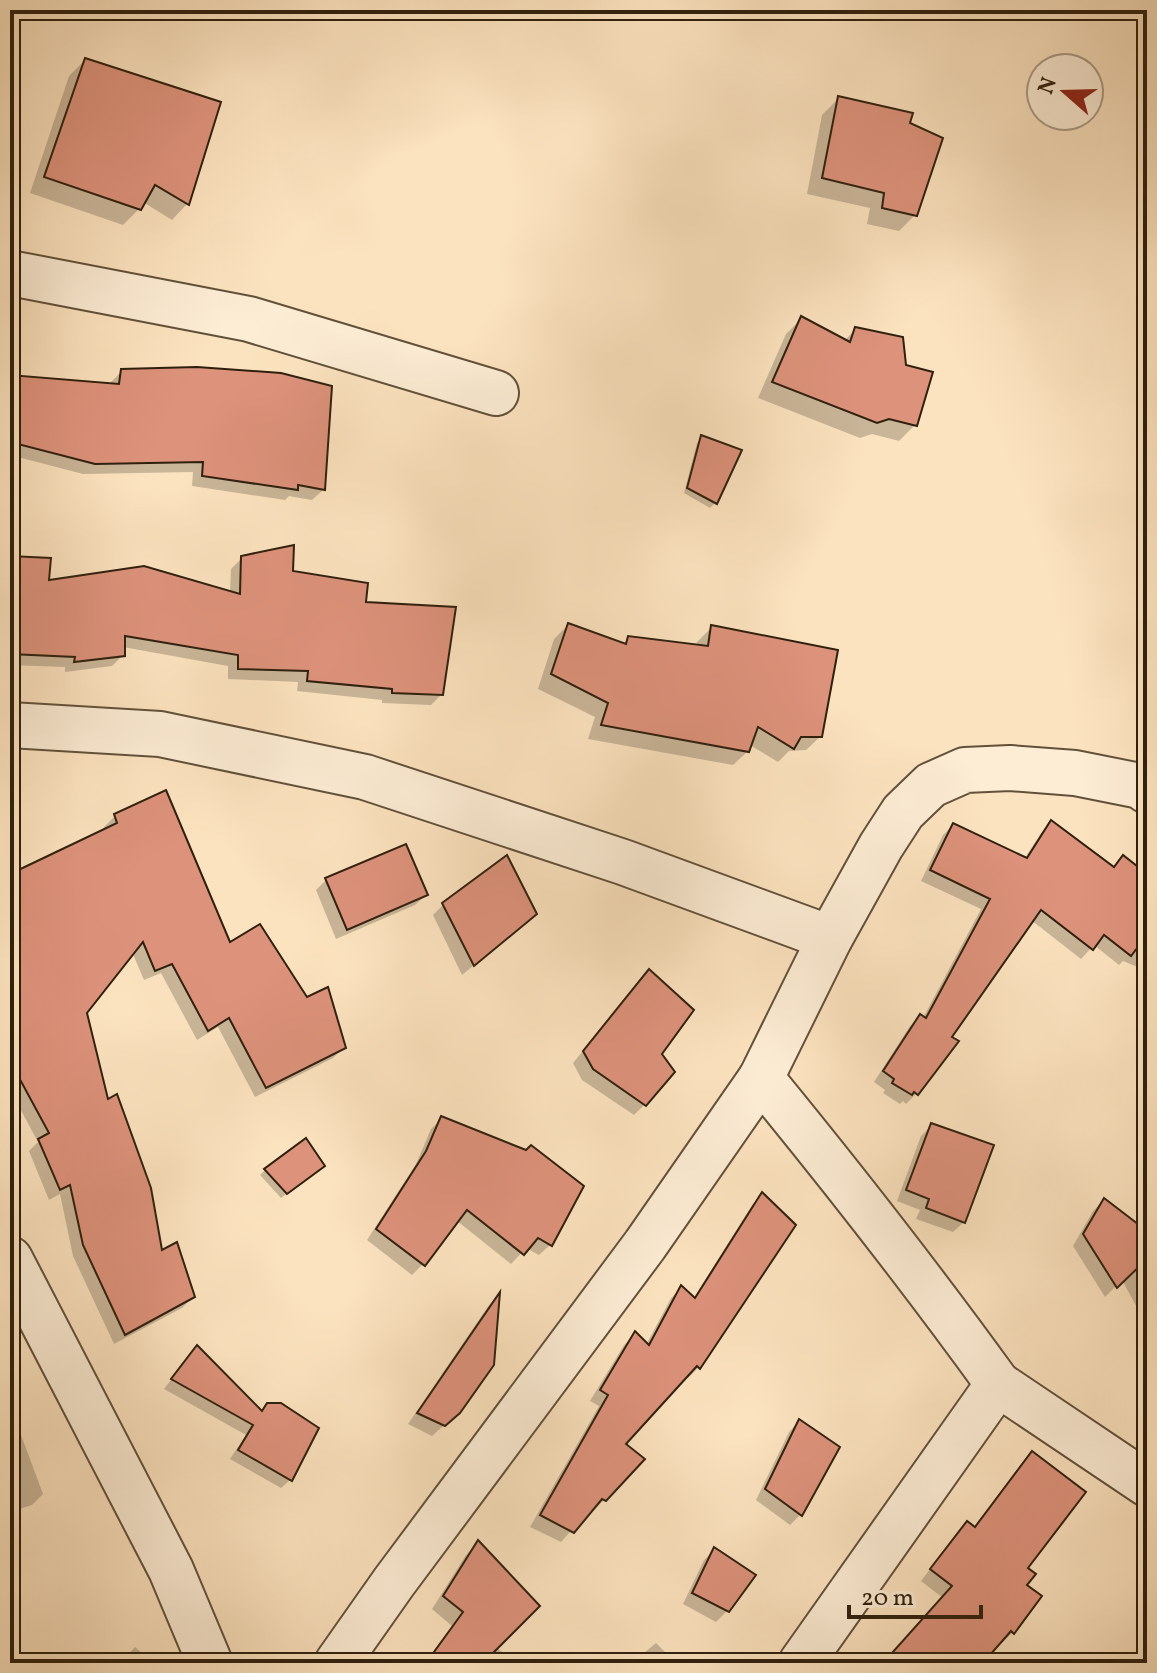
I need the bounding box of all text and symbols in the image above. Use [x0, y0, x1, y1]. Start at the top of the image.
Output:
north arrow [1025, 52, 1105, 132]
text: N [1031, 73, 1066, 99]
scale bar [849, 1569, 981, 1619]
text: 20 m [861, 1582, 914, 1616]

